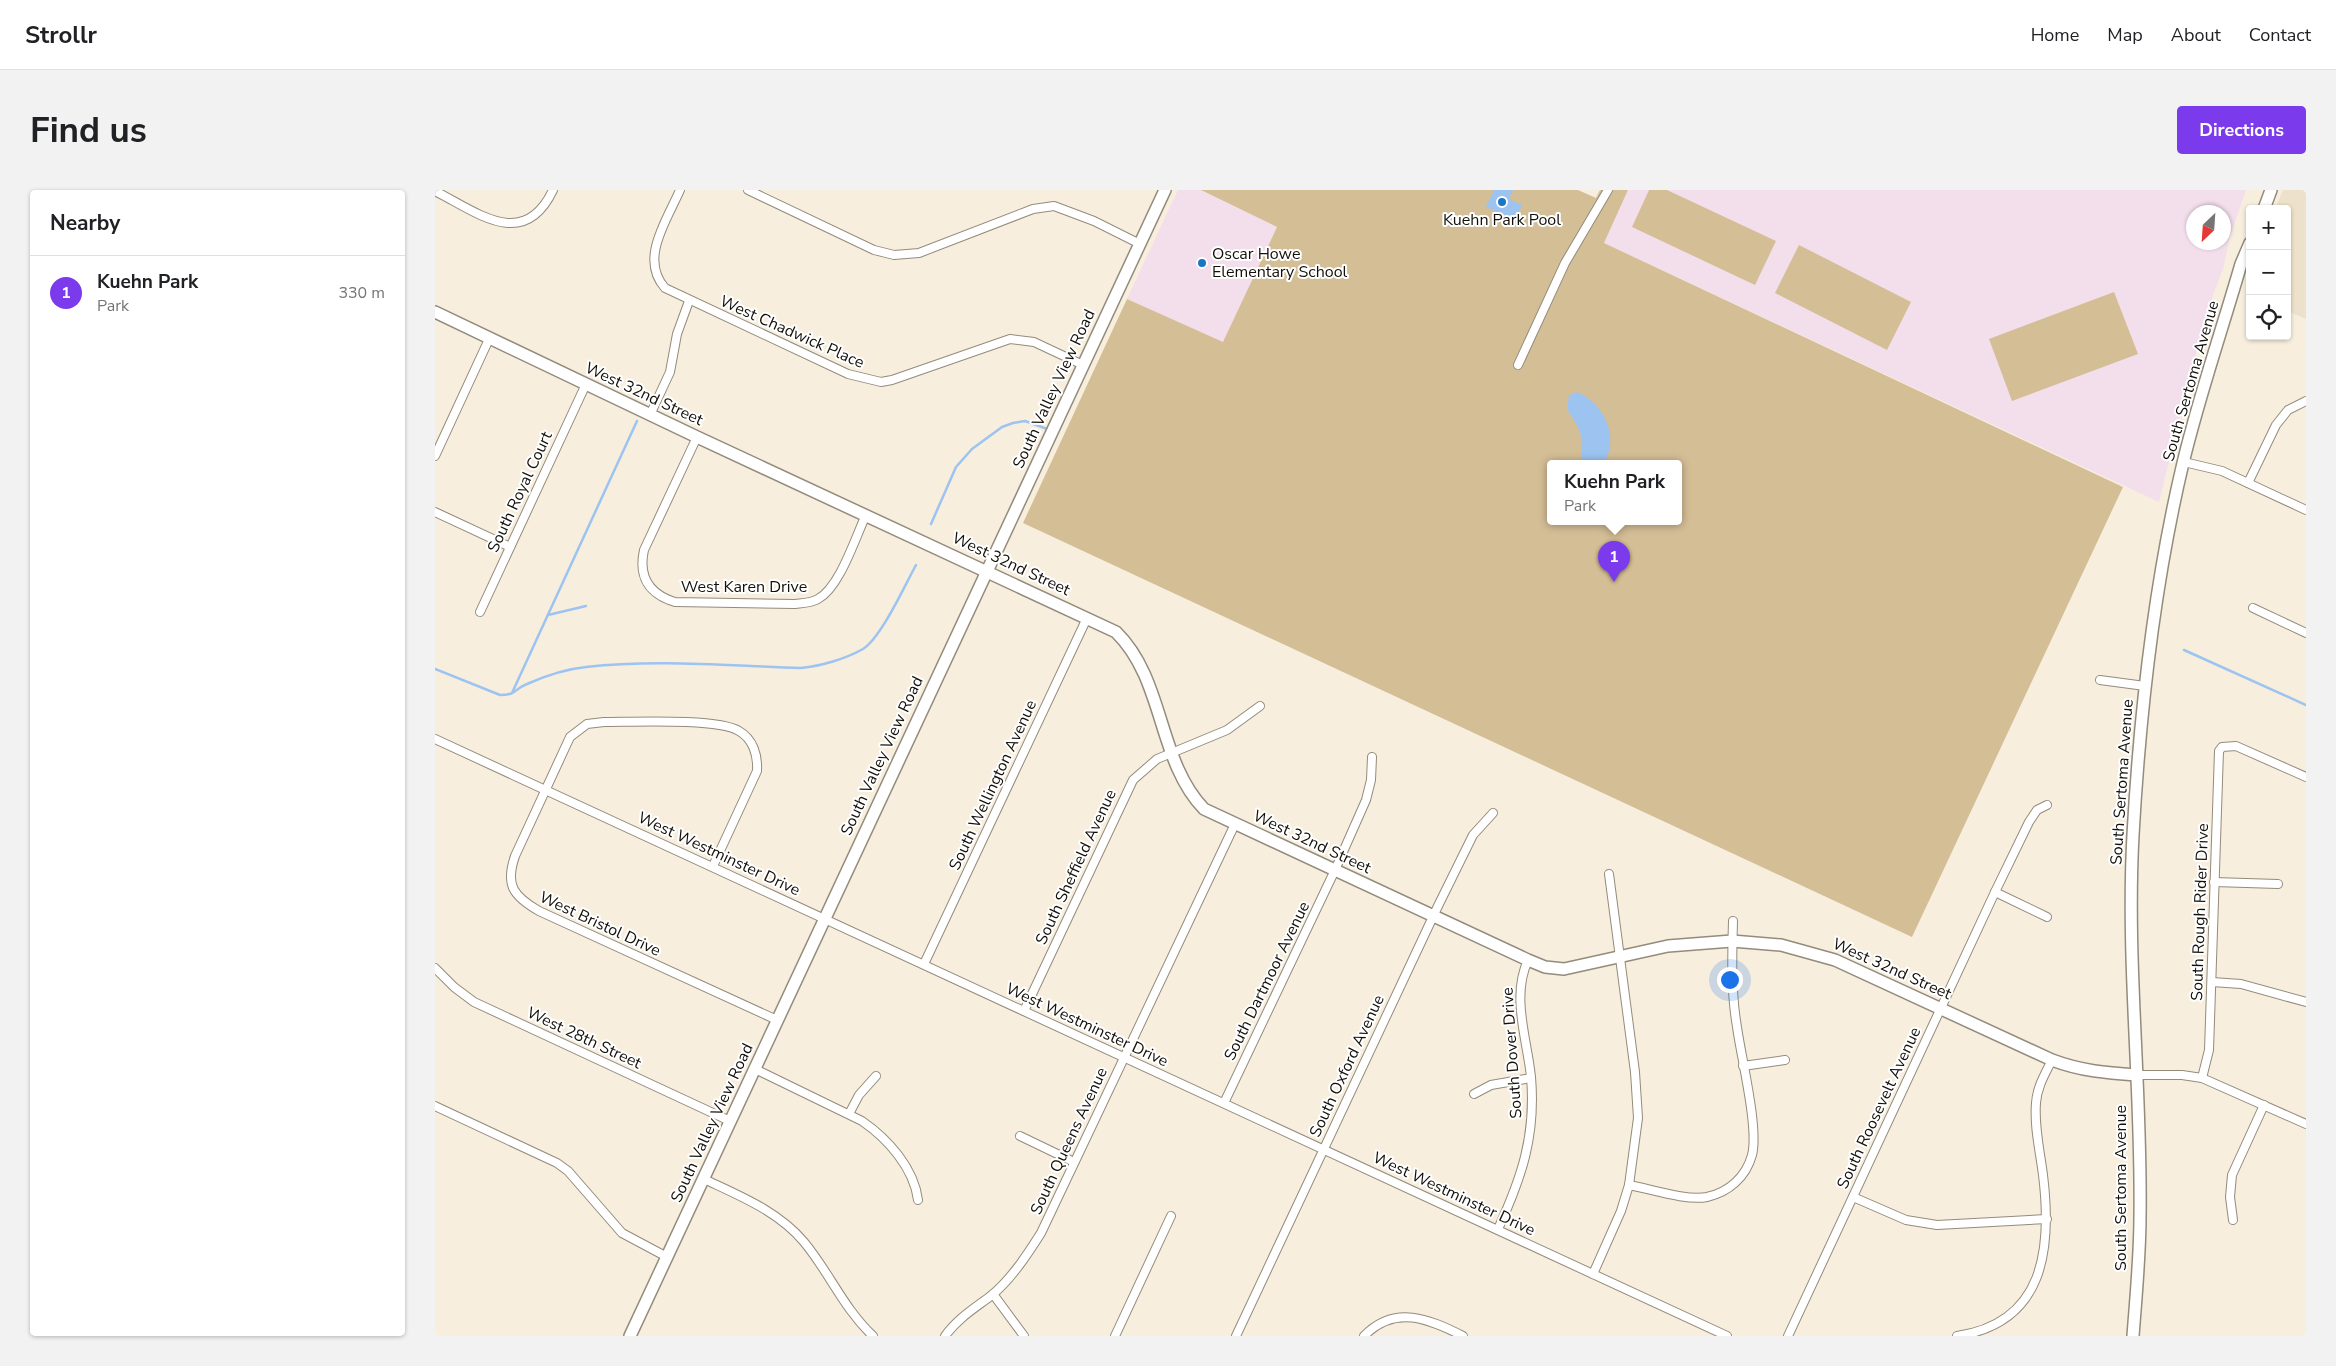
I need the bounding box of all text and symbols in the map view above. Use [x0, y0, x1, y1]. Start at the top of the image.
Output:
text: Strollr [25, 19, 97, 51]
text: Home [2031, 23, 2079, 47]
text: Map [2107, 23, 2143, 47]
text: About [2171, 23, 2221, 47]
text: Contact [2249, 23, 2311, 47]
button: Directions [2177, 106, 2306, 154]
text: Find us [30, 107, 147, 154]
marker: Kuehn Park Pool [1496, 196, 1508, 208]
north arrow [2186, 205, 2231, 250]
map controls [2246, 205, 2291, 340]
button: + [2246, 205, 2291, 250]
text: Nearby [50, 209, 120, 237]
place label: Kuehn Park Pool [1443, 209, 1561, 231]
place label: Oscar Howe Elementary School [1212, 243, 1348, 283]
button: − [2246, 250, 2291, 295]
marker: Oscar Howe Elementary School [1196, 257, 1208, 269]
text: Kuehn Park [97, 269, 198, 295]
text: 1 [61, 282, 71, 304]
text: 330 m [338, 282, 385, 304]
street label: West Chadwick Place [716, 290, 868, 374]
text: Park [97, 295, 129, 317]
button: locate [2246, 295, 2291, 340]
street label: South Sertoma Avenue [2158, 298, 2224, 464]
street label: South Valley View Road [1007, 306, 1101, 472]
street label: West 32nd Street [581, 357, 707, 431]
street label: South Royal Court [482, 428, 558, 556]
popup [1547, 460, 1682, 525]
text: Kuehn Park [1564, 469, 1665, 495]
text: Park [1564, 495, 1596, 517]
street label: West 32nd Street [948, 527, 1074, 601]
pin: 1 [1598, 541, 1630, 582]
street label: West Karen Drive [681, 576, 807, 598]
street label: South Valley View Road [835, 673, 929, 839]
street label: South Wellington Avenue [944, 696, 1042, 874]
street label: South Sertoma Avenue [2105, 698, 2139, 866]
street label: South Sheffield Avenue [1030, 786, 1122, 948]
street label: West 32nd Street [1249, 805, 1375, 879]
street label: West Westminster Drive [634, 807, 804, 901]
street label: South Rough Rider Drive [2186, 823, 2214, 1001]
street label: West Bristol Drive [536, 886, 664, 962]
street label: South Dartmoor Avenue [1219, 898, 1315, 1064]
street label: West 32nd Street [1829, 933, 1955, 1005]
your location [1717, 967, 1743, 993]
street label: West Westminster Drive [1002, 978, 1172, 1072]
street label: South Dover Drive [1496, 987, 1528, 1119]
street label: South Oxford Avenue [1304, 991, 1390, 1141]
street label: West 28th Street [523, 1002, 645, 1074]
street label: South Roosevelt Avenue [1832, 1023, 1926, 1193]
street label: South Valley View Road [665, 1040, 759, 1206]
street label: South Queens Avenue [1025, 1064, 1113, 1218]
street label: South Sertoma Avenue [2110, 1105, 2132, 1271]
street label: West Westminster Drive [1369, 1147, 1539, 1241]

